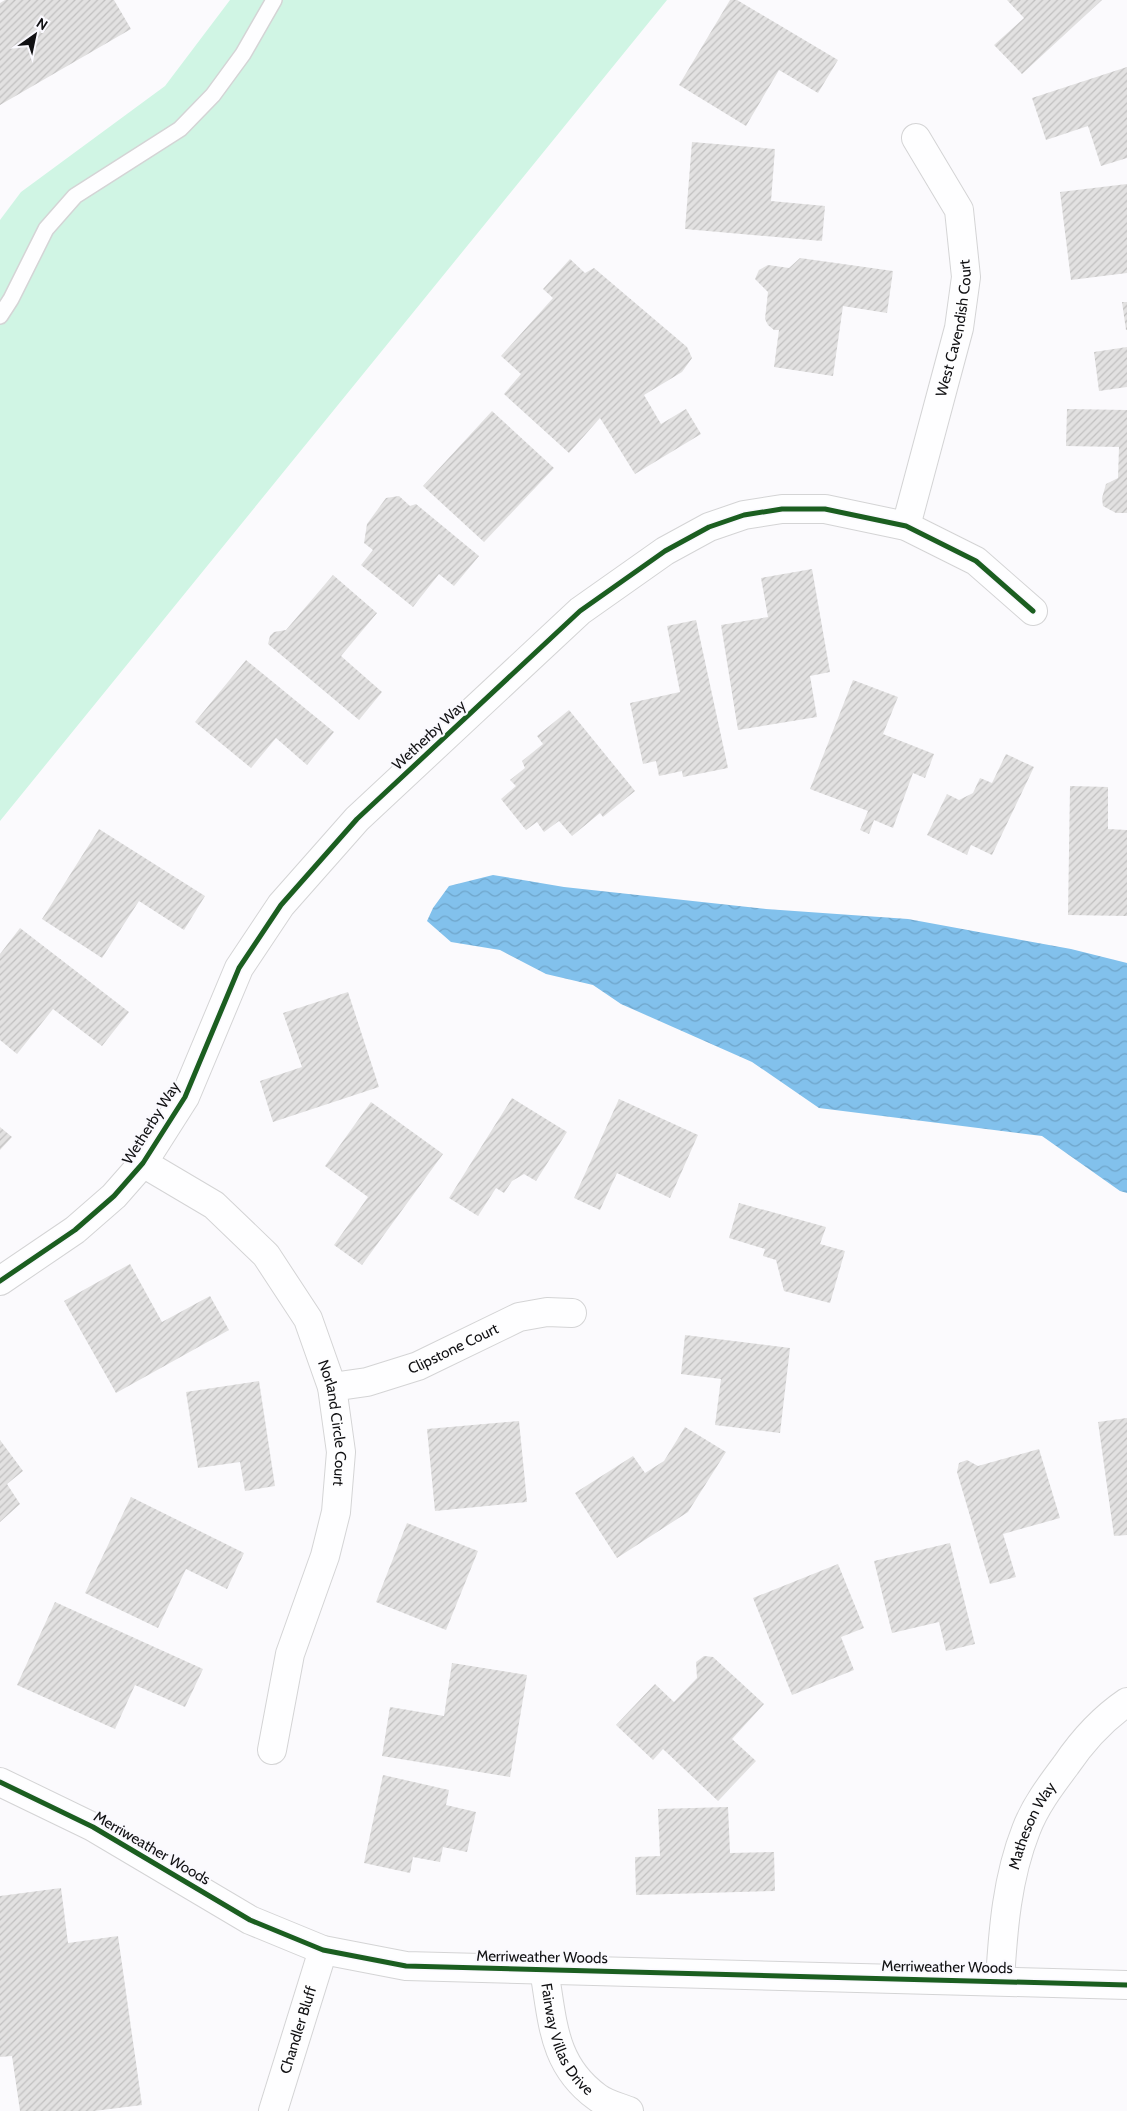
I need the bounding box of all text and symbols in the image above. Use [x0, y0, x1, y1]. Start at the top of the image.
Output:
north arrow [10, 10, 60, 60]
text: N [33, 14, 51, 34]
street label: West Cavendish Court [932, 259, 975, 399]
street label: Wetherby Way [388, 696, 470, 774]
street label: Wetherby Way [118, 1078, 184, 1168]
street label: Clipstone Court [406, 1319, 501, 1378]
street label: Norland Circle Court [314, 1357, 350, 1487]
street label: Matheson Way [1005, 1778, 1060, 1871]
street label: Merriweather Woods [91, 1807, 213, 1889]
street label: Merriweather Woods [476, 1947, 608, 1967]
street label: Merriweather Woods [881, 1957, 1013, 1977]
street label: Fairway Villas Drive [537, 1982, 597, 2099]
street label: Chandler Bluff [276, 1984, 320, 2076]

